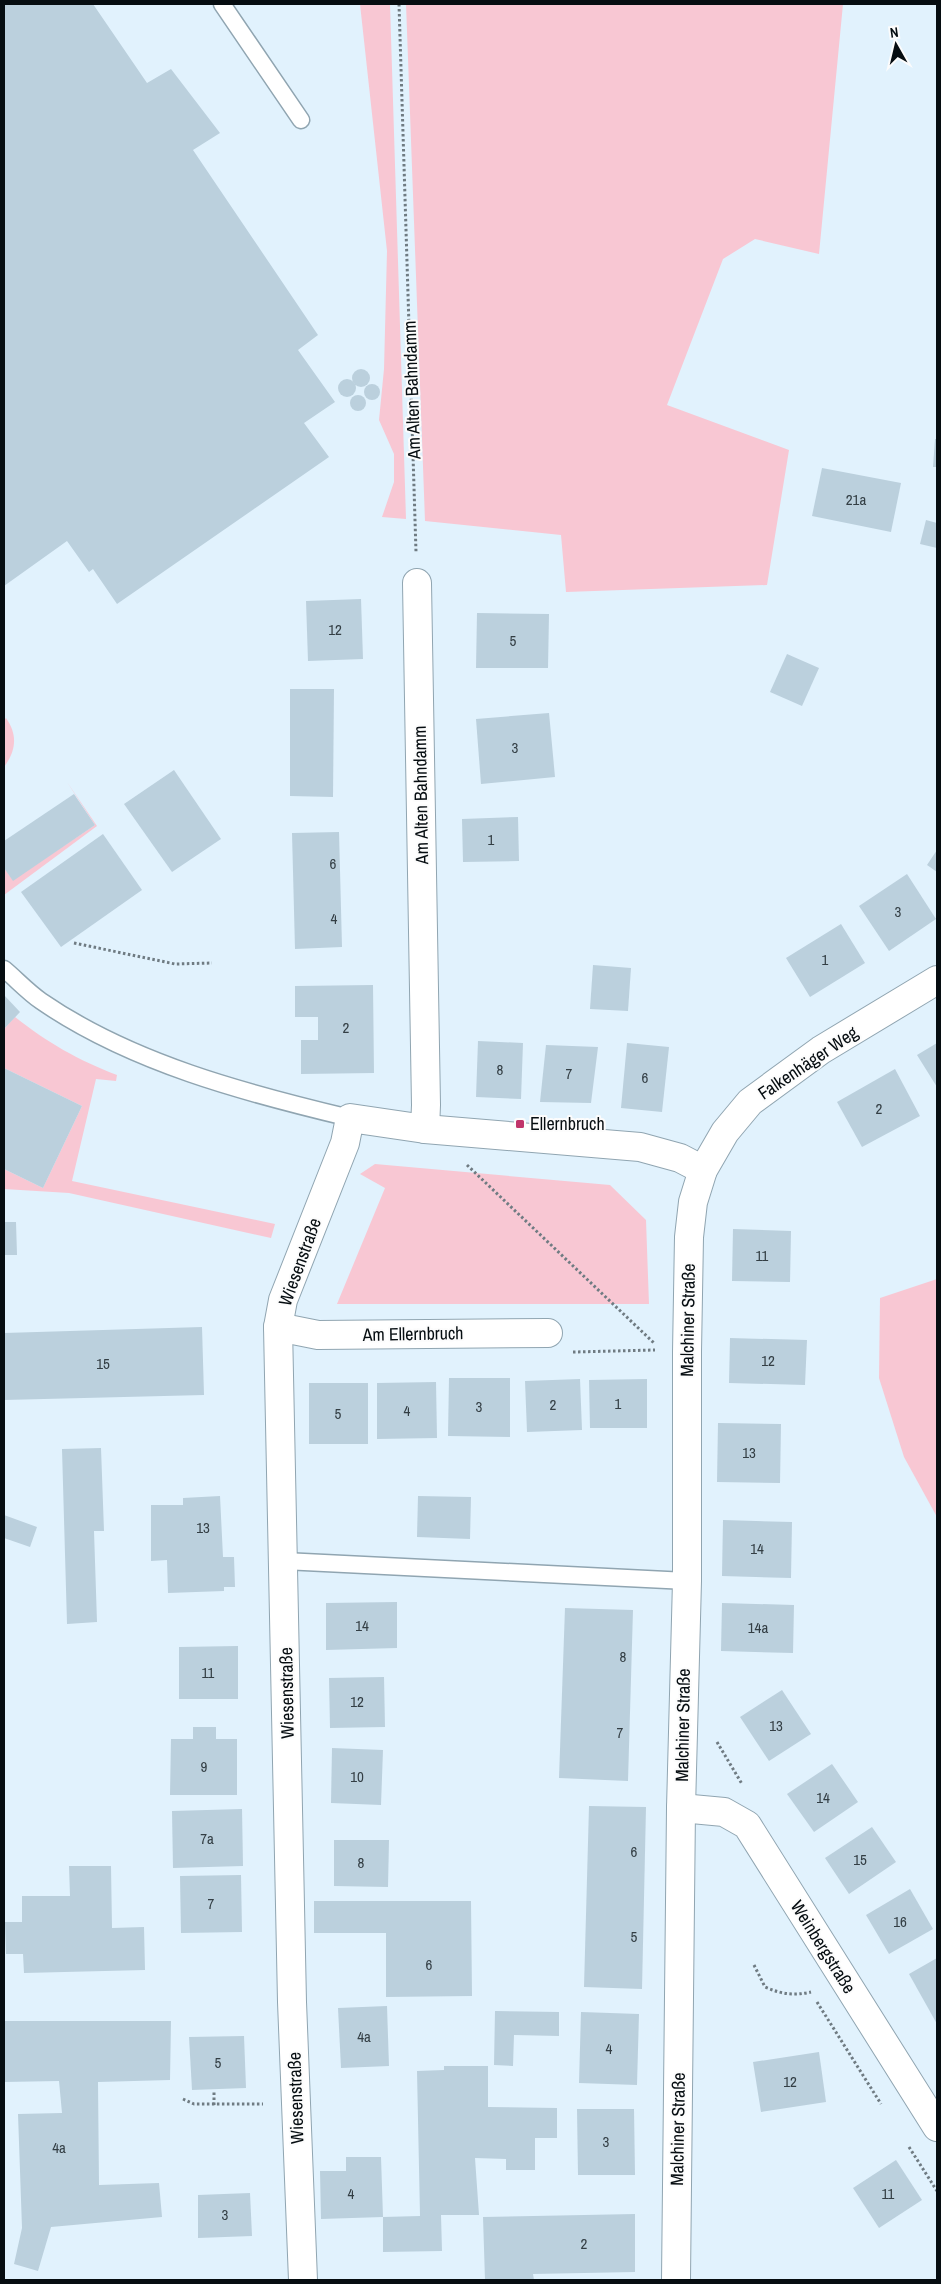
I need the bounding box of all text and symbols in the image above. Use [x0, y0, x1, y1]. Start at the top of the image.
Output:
north arrow [871, 20, 921, 70]
text: N [889, 23, 900, 42]
street label: Am Alten Bahndamm [397, 320, 426, 461]
house number: 21a [846, 489, 866, 510]
house number: 12 [328, 619, 342, 640]
house number: 5 [510, 630, 517, 651]
street label: Am Alten Bahndamm [407, 725, 434, 866]
house number: 3 [512, 737, 519, 758]
house number: 1 [488, 829, 495, 850]
house number: 6 [330, 853, 337, 874]
house number: 3 [895, 901, 902, 922]
house number: 4 [331, 908, 338, 929]
house number: 1 [822, 949, 829, 970]
house number: 2 [343, 1017, 350, 1038]
street label: Falkenhäger Weg [753, 1019, 863, 1105]
house number: 8 [497, 1059, 504, 1080]
house number: 7 [566, 1063, 573, 1084]
house number: 6 [642, 1067, 649, 1088]
house number: 2 [876, 1098, 883, 1119]
place label: Ellernbruch [530, 1111, 605, 1136]
marker: Ellernbruch [514, 1118, 526, 1130]
street label: Wiesenstraße [272, 1214, 327, 1309]
house number: 11 [756, 1245, 769, 1266]
street label: Malchiner Straße [674, 1263, 701, 1377]
street label: Am Ellernbruch [361, 1320, 464, 1347]
house number: 12 [761, 1350, 775, 1371]
house number: 15 [96, 1353, 110, 1374]
house number: 1 [615, 1393, 622, 1414]
house number: 2 [550, 1394, 557, 1415]
house number: 3 [476, 1396, 483, 1417]
house number: 4 [404, 1400, 411, 1421]
house number: 5 [335, 1403, 342, 1424]
house number: 13 [742, 1442, 756, 1463]
house number: 13 [196, 1517, 210, 1538]
house number: 14 [750, 1538, 764, 1559]
house number: 14 [355, 1615, 369, 1636]
house number: 14a [748, 1617, 768, 1638]
house number: 8 [620, 1646, 627, 1667]
street label: Wiesenstraße [273, 1647, 300, 1739]
house number: 11 [202, 1662, 215, 1683]
street label: Malchiner Straße [669, 1668, 696, 1782]
house number: 12 [350, 1691, 364, 1712]
house number: 13 [769, 1715, 783, 1736]
house number: 7 [617, 1722, 624, 1743]
house number: 9 [201, 1756, 208, 1777]
house number: 10 [350, 1766, 364, 1787]
house number: 14 [816, 1787, 830, 1808]
house number: 7a [200, 1828, 214, 1849]
house number: 6 [631, 1841, 638, 1862]
house number: 15 [853, 1849, 867, 1870]
house number: 8 [358, 1852, 365, 1873]
house number: 7 [208, 1893, 215, 1914]
street label: Weinbergstraße [785, 1895, 862, 1998]
house number: 16 [893, 1911, 907, 1932]
house number: 5 [631, 1926, 638, 1947]
house number: 6 [426, 1954, 433, 1975]
house number: 4a [357, 2026, 371, 2047]
house number: 4 [606, 2038, 613, 2059]
house number: 5 [215, 2052, 222, 2073]
street label: Wiesenstraße [281, 2052, 310, 2144]
house number: 12 [783, 2071, 797, 2092]
street label: Malchiner Straße [664, 2072, 691, 2186]
house number: 3 [603, 2131, 610, 2152]
house number: 4a [52, 2137, 66, 2158]
house number: 4 [348, 2183, 355, 2204]
house number: 11 [882, 2183, 895, 2204]
house number: 3 [222, 2204, 229, 2225]
house number: 2 [581, 2233, 588, 2254]

